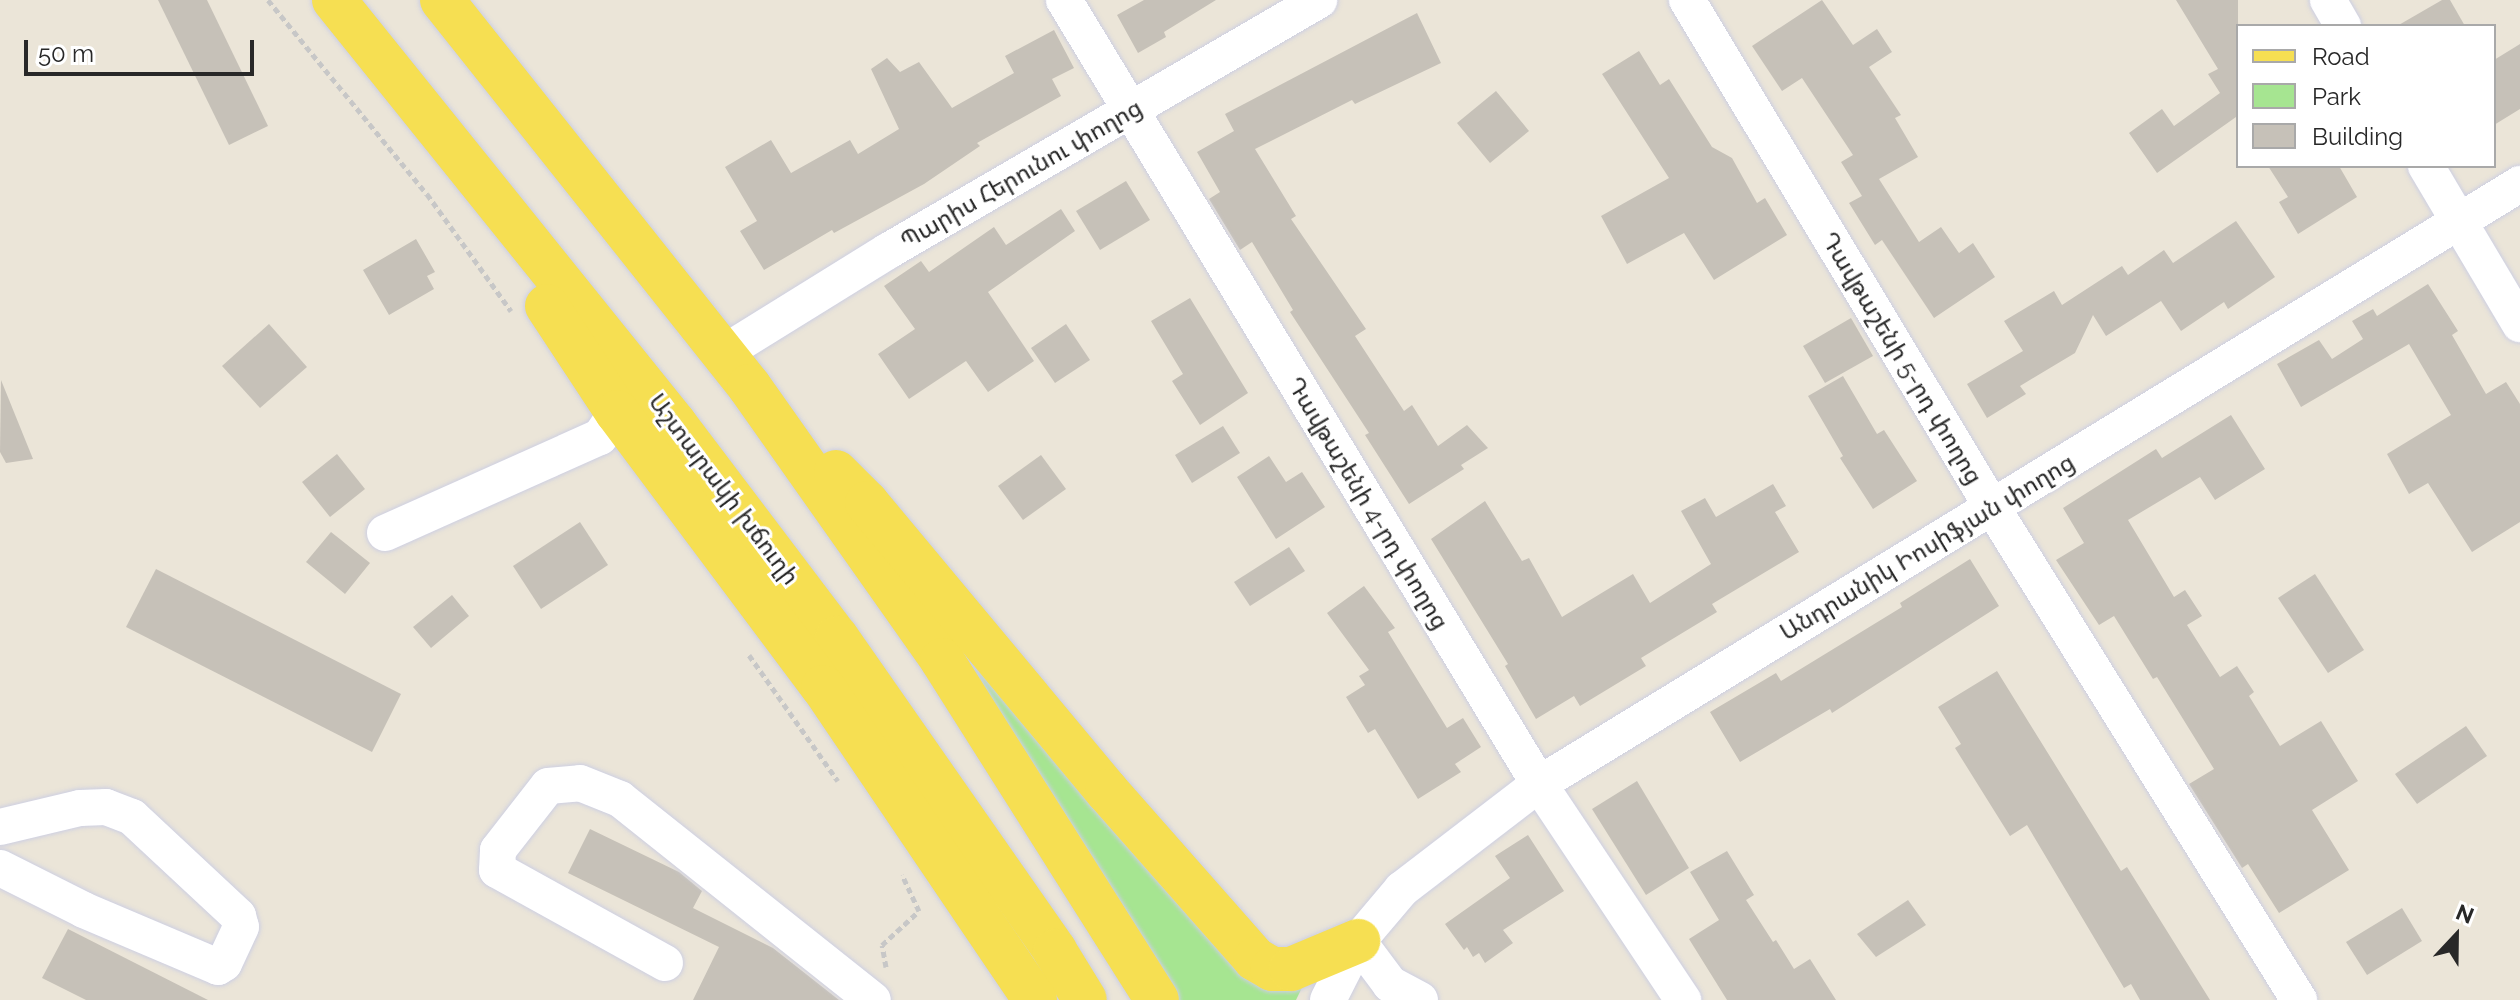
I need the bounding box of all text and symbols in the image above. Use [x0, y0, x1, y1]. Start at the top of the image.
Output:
scale bar [28, 24, 258, 74]
legend [2236, 24, 2496, 168]
text: 50 m [38, 39, 94, 68]
text: Road [2312, 42, 2370, 71]
text: Park [2312, 82, 2361, 111]
street label: Պարիս Հերունու փողոց [895, 93, 1147, 255]
text: Building [2312, 122, 2403, 151]
street label: Դավթաշենի 5-րդ փողոց [1815, 227, 1989, 489]
street label: Դավթաշենի 4-րդ փողոց [1281, 372, 1455, 634]
street label: Աշտարակի խճուղի [643, 388, 805, 590]
street label: Անդրանիկ Իոսիֆյան փողոց [1774, 447, 2080, 647]
north arrow [2416, 896, 2496, 976]
text: N [2452, 899, 2478, 929]

